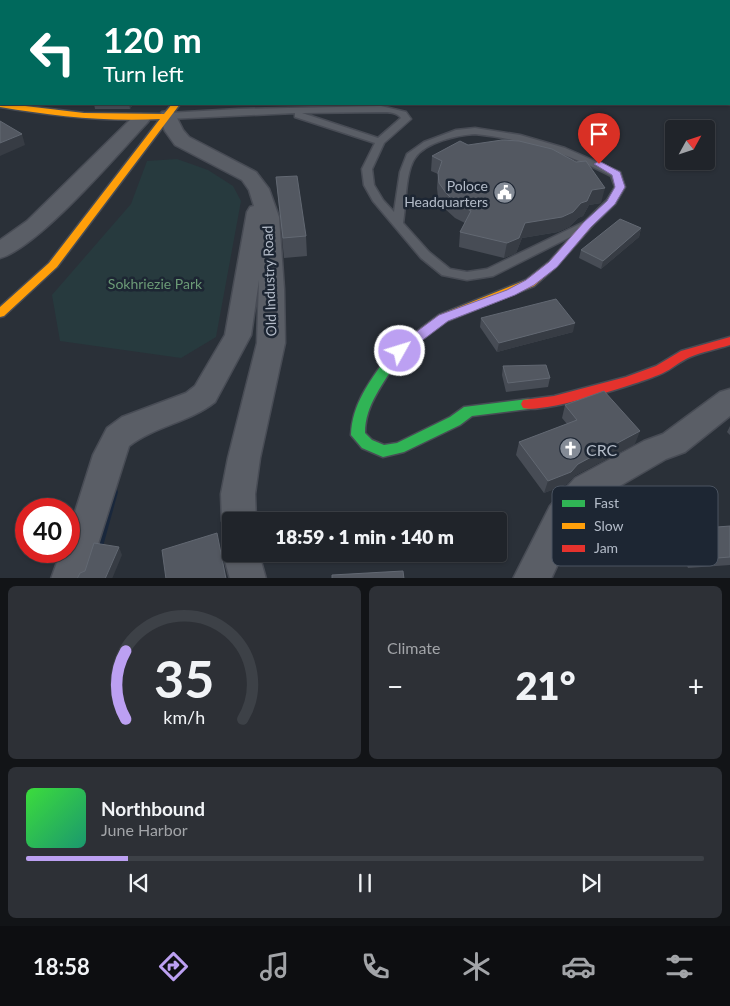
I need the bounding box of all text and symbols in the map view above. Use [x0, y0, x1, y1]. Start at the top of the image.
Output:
text: 120 m [103, 18, 202, 60]
icon: left [20, 20, 85, 85]
text: Turn left [103, 60, 184, 87]
pin [578, 113, 620, 164]
icon: arrive [585, 120, 613, 148]
north arrow [665, 120, 715, 170]
map controls [665, 120, 715, 170]
place label: Poloce Headquarters [404, 177, 488, 210]
public building icon: Poloce Headquarters [492, 181, 516, 205]
street label: Old Industry Road [259, 225, 279, 337]
park label: Sokhriezie Park [108, 275, 203, 292]
position arrow [373, 324, 425, 376]
church icon: CRC [558, 437, 582, 461]
place label: CRC [586, 440, 618, 459]
legend [552, 486, 718, 566]
text: Fast [594, 494, 619, 511]
speed limit sign: 40 [15, 498, 80, 563]
text: Slow [594, 517, 624, 534]
text: 18:59 · 1 min · 140 m [275, 525, 454, 548]
text: Jam [594, 539, 618, 556]
text: Climate [387, 638, 440, 657]
text: 35 [154, 647, 215, 709]
text: 21° [516, 662, 575, 708]
text: − [387, 669, 403, 703]
text: + [688, 669, 704, 703]
text: km/h [164, 706, 205, 728]
text: Northbound [101, 797, 205, 820]
text: June Harbor [101, 820, 188, 839]
icon: previous [125, 869, 153, 897]
icon: pause [351, 869, 379, 897]
icon: next [577, 869, 605, 897]
icon: directions [156, 949, 191, 984]
icon: music [257, 949, 292, 984]
icon: phone [358, 949, 393, 984]
icon: climate [459, 949, 494, 984]
icon: car [561, 949, 596, 984]
icon: filters [662, 949, 697, 984]
text: 18:58 [33, 953, 90, 980]

